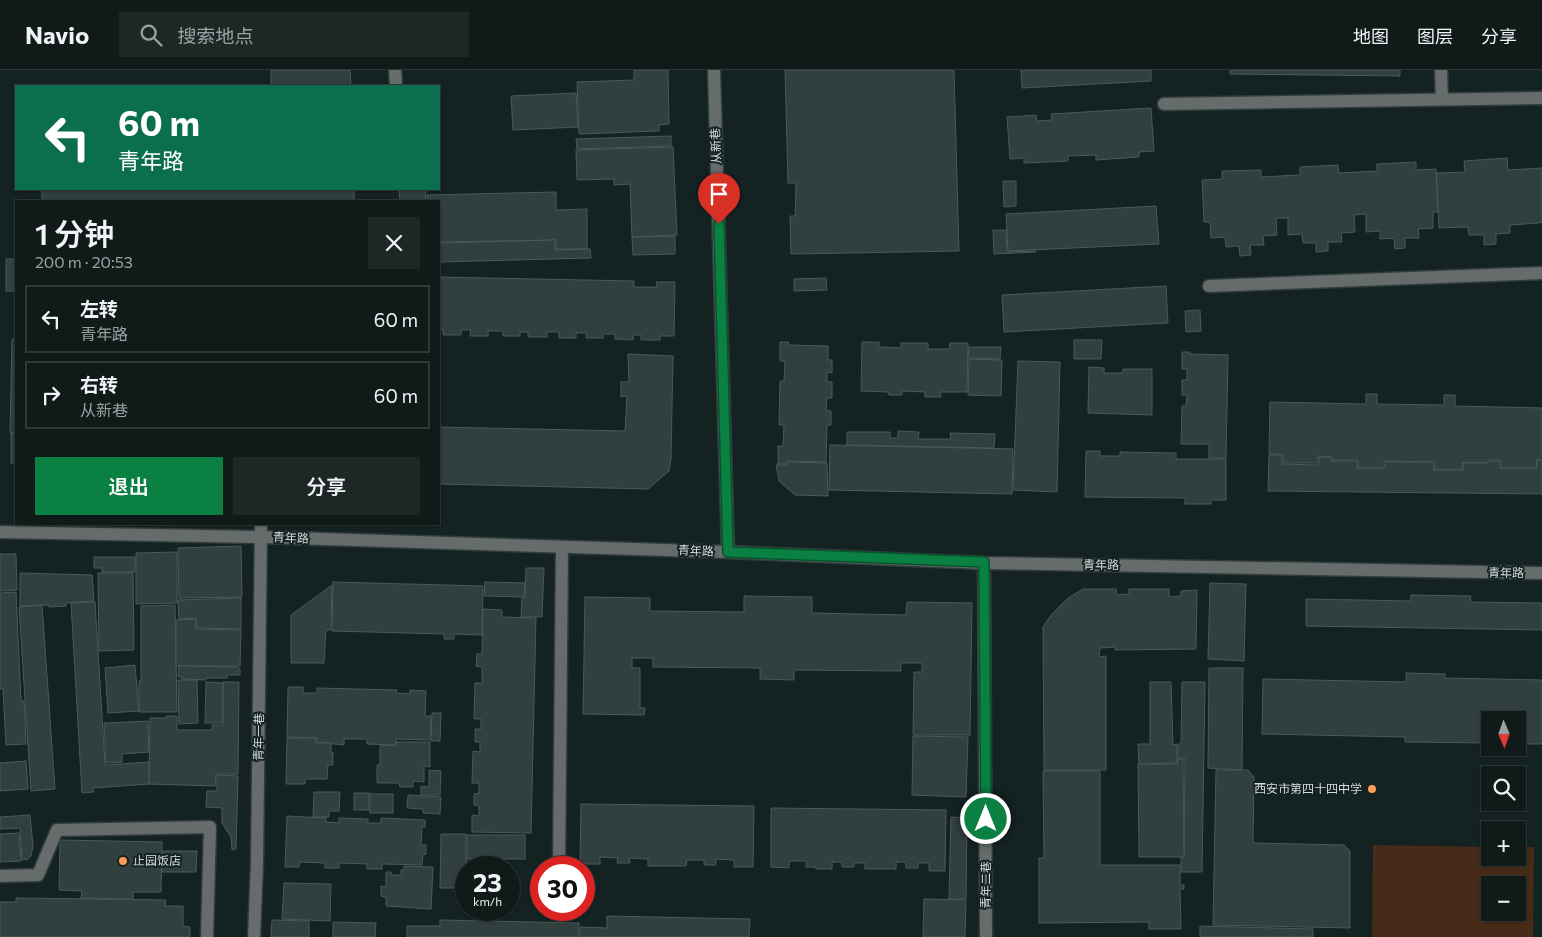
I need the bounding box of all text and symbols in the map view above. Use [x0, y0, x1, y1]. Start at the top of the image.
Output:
search box [119, 12, 469, 57]
text: Navio [25, 20, 89, 49]
icon: search [137, 21, 165, 49]
text: 搜索地点 [177, 24, 253, 47]
text: 地图 [1353, 25, 1389, 47]
text: 图层 [1417, 25, 1453, 47]
text: 分享 [1481, 25, 1517, 47]
text: 60 m [118, 100, 200, 143]
icon: left [35, 105, 100, 170]
street label: 从新巷 [707, 128, 723, 164]
text: 青年路 [118, 147, 184, 174]
pin [698, 173, 740, 224]
icon: arrive [705, 180, 733, 208]
text: 1 分钟 [35, 214, 114, 251]
button: close [368, 217, 420, 269]
text: 200 m · 20:53 [35, 252, 133, 271]
text: 左转 [80, 297, 118, 320]
icon: left [37, 305, 65, 333]
text: 60 m [374, 308, 418, 331]
text: 青年路 [80, 324, 128, 343]
text: 右转 [80, 373, 118, 396]
icon: right [37, 381, 65, 409]
text: 60 m [374, 384, 418, 407]
text: 从新巷 [80, 400, 128, 419]
button: 退出 [35, 457, 223, 515]
button: 分享 [233, 457, 420, 515]
street label: 青年路 [273, 529, 309, 545]
street label: 青年路 [678, 542, 714, 558]
street label: 青年路 [1083, 557, 1119, 571]
street label: 青年路 [1488, 565, 1524, 579]
north arrow [1481, 711, 1526, 756]
map controls [1481, 711, 1526, 921]
street label: 青年一巷 [251, 713, 265, 761]
button: search [1481, 766, 1526, 811]
place label: 西安市第四十四中学 [1254, 781, 1362, 795]
marker: 西安市第四十四中学 [1366, 783, 1378, 795]
position arrow [959, 792, 1011, 844]
button: + [1481, 821, 1526, 866]
place label: 止园饭店 [133, 853, 181, 867]
marker: 止园饭店 [117, 855, 129, 867]
speed limit sign: 30 [530, 856, 595, 921]
street label: 青年二巷 [978, 861, 992, 909]
text: 23 [473, 867, 502, 897]
button: − [1481, 876, 1526, 921]
text: km/h [473, 894, 502, 908]

